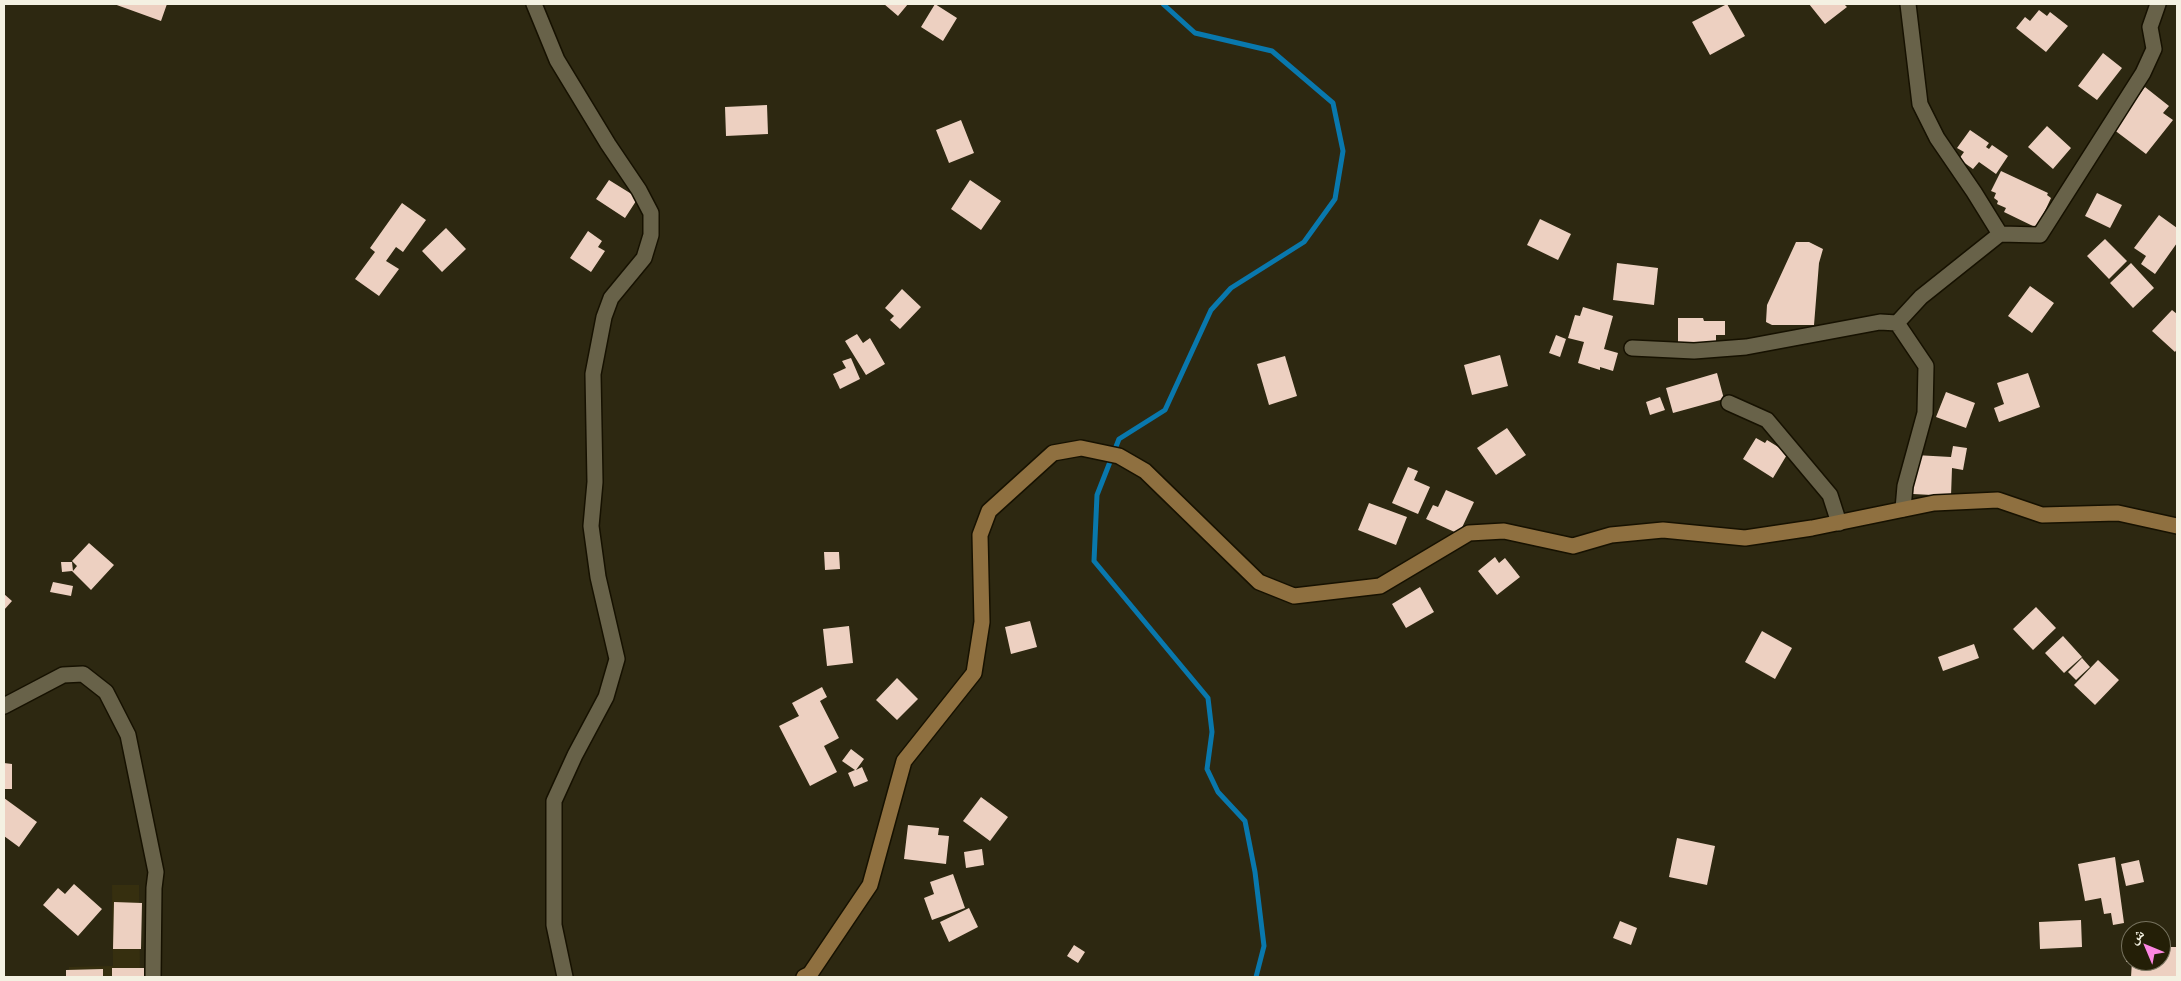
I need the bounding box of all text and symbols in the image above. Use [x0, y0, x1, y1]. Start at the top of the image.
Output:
north arrow [2121, 921, 2171, 971]
text: ش [2125, 925, 2147, 947]

